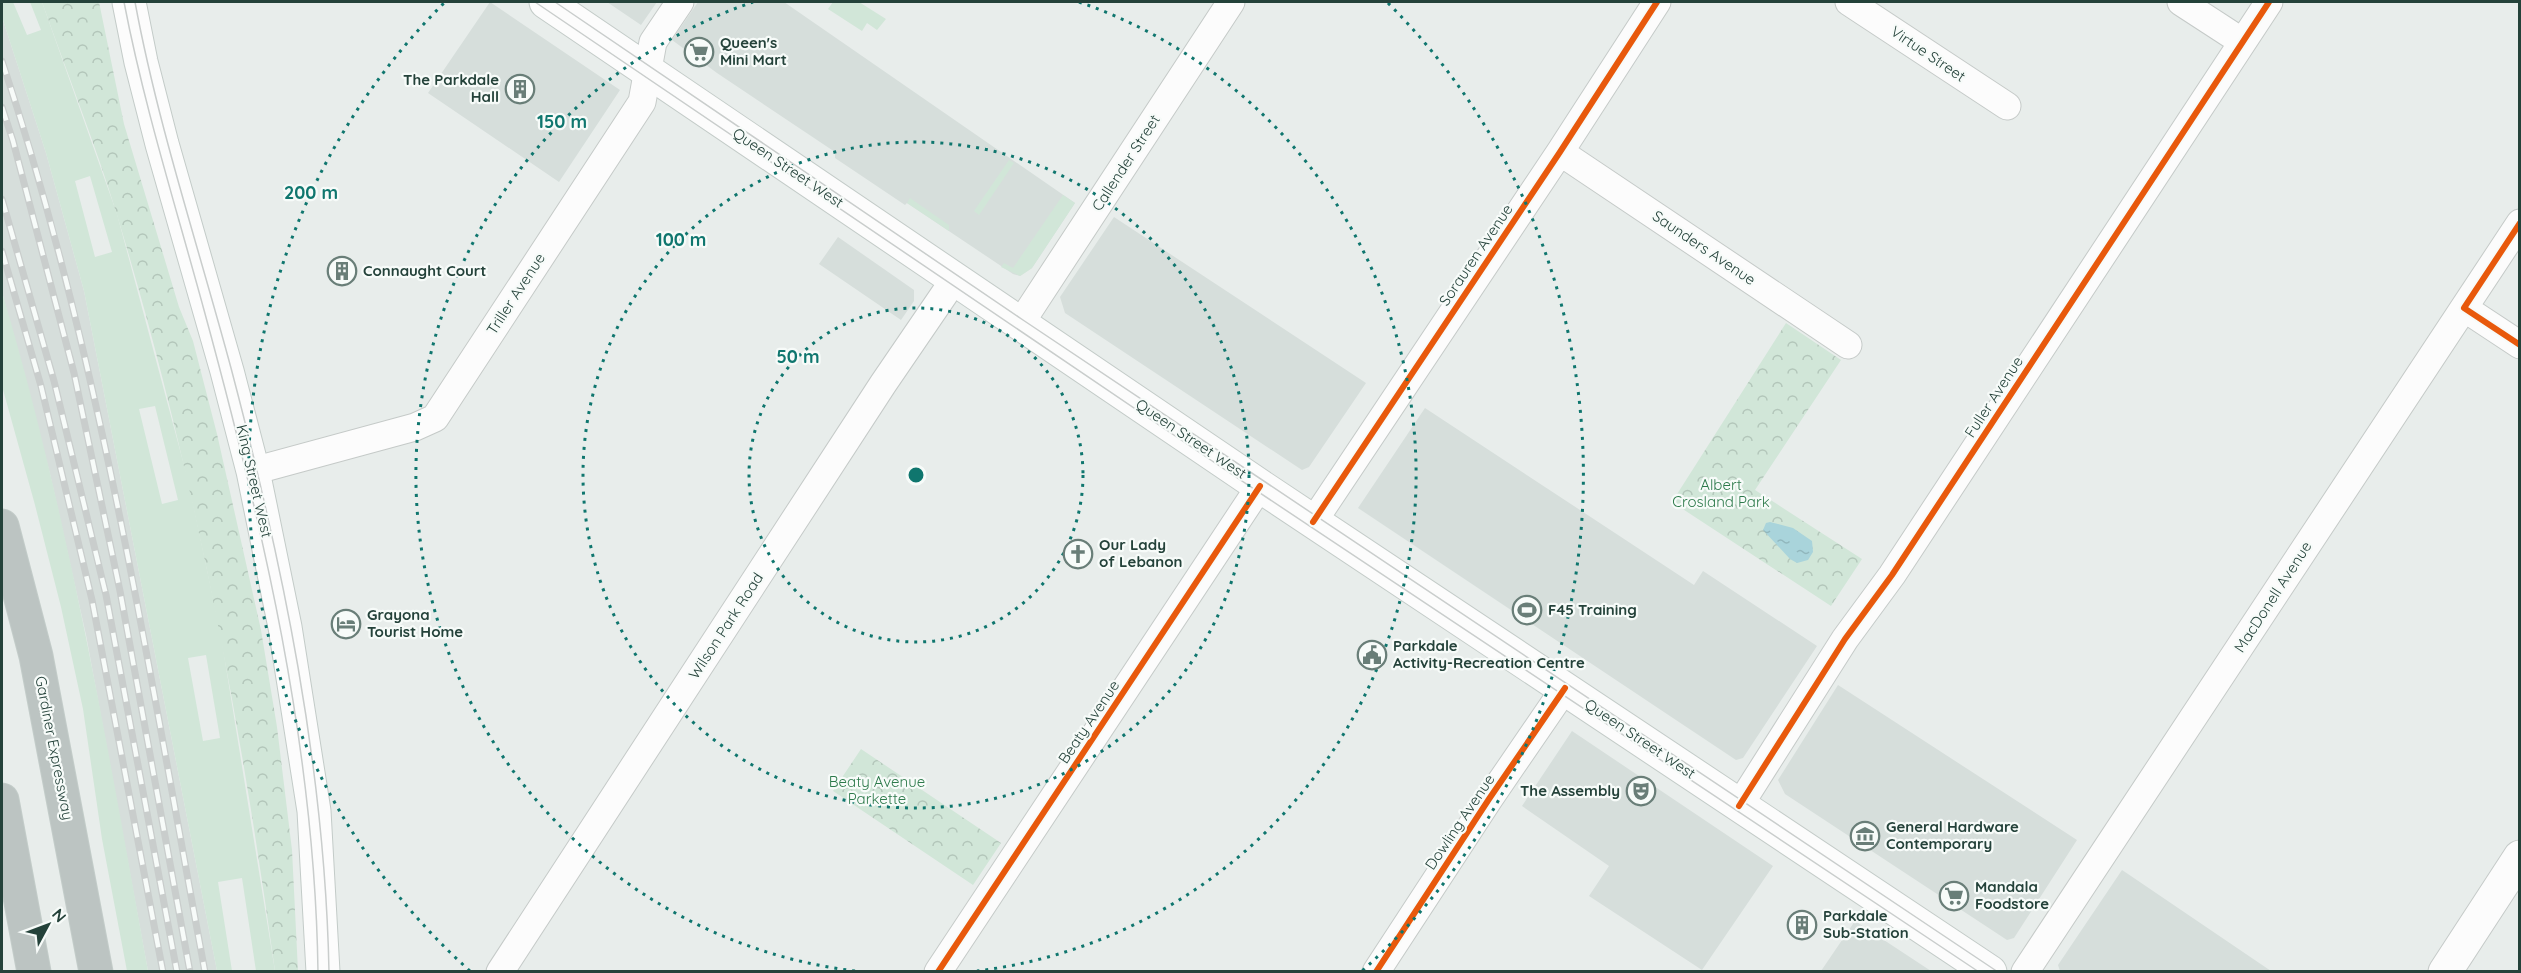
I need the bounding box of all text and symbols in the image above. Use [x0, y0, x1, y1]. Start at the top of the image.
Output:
street label: Virtue Street [1887, 22, 1969, 86]
place label: Queen's Mini Mart [720, 33, 787, 69]
supermarket icon: Queen's Mini Mart [683, 36, 715, 68]
place label: The Parkdale Hall [403, 70, 499, 106]
building icon: The Parkdale Hall [504, 73, 536, 105]
text: 150 m [537, 110, 587, 133]
street label: Callender Street [1087, 111, 1164, 215]
street label: Queen Street West [729, 123, 847, 212]
text: 200 m [284, 181, 338, 204]
street label: Sorauren Avenue [1435, 200, 1517, 309]
street label: Saunders Avenue [1649, 206, 1759, 289]
text: 100 m [656, 228, 706, 251]
street label: Triller Avenue [482, 249, 549, 338]
building icon: Connaught Court [326, 255, 358, 287]
place label: Connaught Court [363, 261, 486, 280]
text: 50 m [776, 345, 820, 368]
street label: Fuller Avenue [1960, 352, 2027, 441]
street label: Queen Street West [1132, 394, 1250, 483]
street label: King Street West [232, 423, 277, 539]
centre of rings [906, 465, 926, 485]
park label: Albert Crosland Park [1672, 475, 1770, 511]
place label: Our Lady of Lebanon [1099, 535, 1182, 571]
church icon: Our Lady of Lebanon [1062, 538, 1094, 570]
street label: MacDonell Avenue [2230, 538, 2316, 656]
street label: Wilson Park Road [684, 569, 767, 683]
sports icon: F45 Training [1511, 594, 1543, 626]
place label: F45 Training [1548, 600, 1637, 619]
place label: Grayona Tourist Home [367, 605, 463, 641]
hotel icon: Grayona Tourist Home [330, 608, 362, 640]
place label: Parkdale Activity-Recreation Centre [1393, 636, 1585, 672]
public building icon: Parkdale Activity-Recreation Centre [1356, 639, 1388, 671]
street label: Gardiner Expressway [31, 674, 78, 822]
street label: Beaty Avenue [1054, 676, 1123, 767]
street label: Queen Street West [1581, 694, 1699, 783]
street label: Dowling Avenue [1421, 770, 1499, 873]
park label: Beaty Avenue Parkette [829, 772, 925, 808]
theatre icon: The Assembly [1625, 775, 1657, 807]
place label: The Assembly [1520, 781, 1620, 800]
place label: General Hardware Contemporary [1886, 817, 2019, 853]
museum icon: General Hardware Contemporary [1849, 820, 1881, 852]
place label: Mandala Foodstore [1975, 877, 2049, 913]
supermarket icon: Mandala Foodstore [1938, 880, 1970, 912]
north arrow [18, 895, 78, 955]
text: N [48, 904, 71, 926]
place label: Parkdale Sub-Station [1823, 906, 1909, 942]
building icon: Parkdale Sub-Station [1786, 909, 1818, 941]

